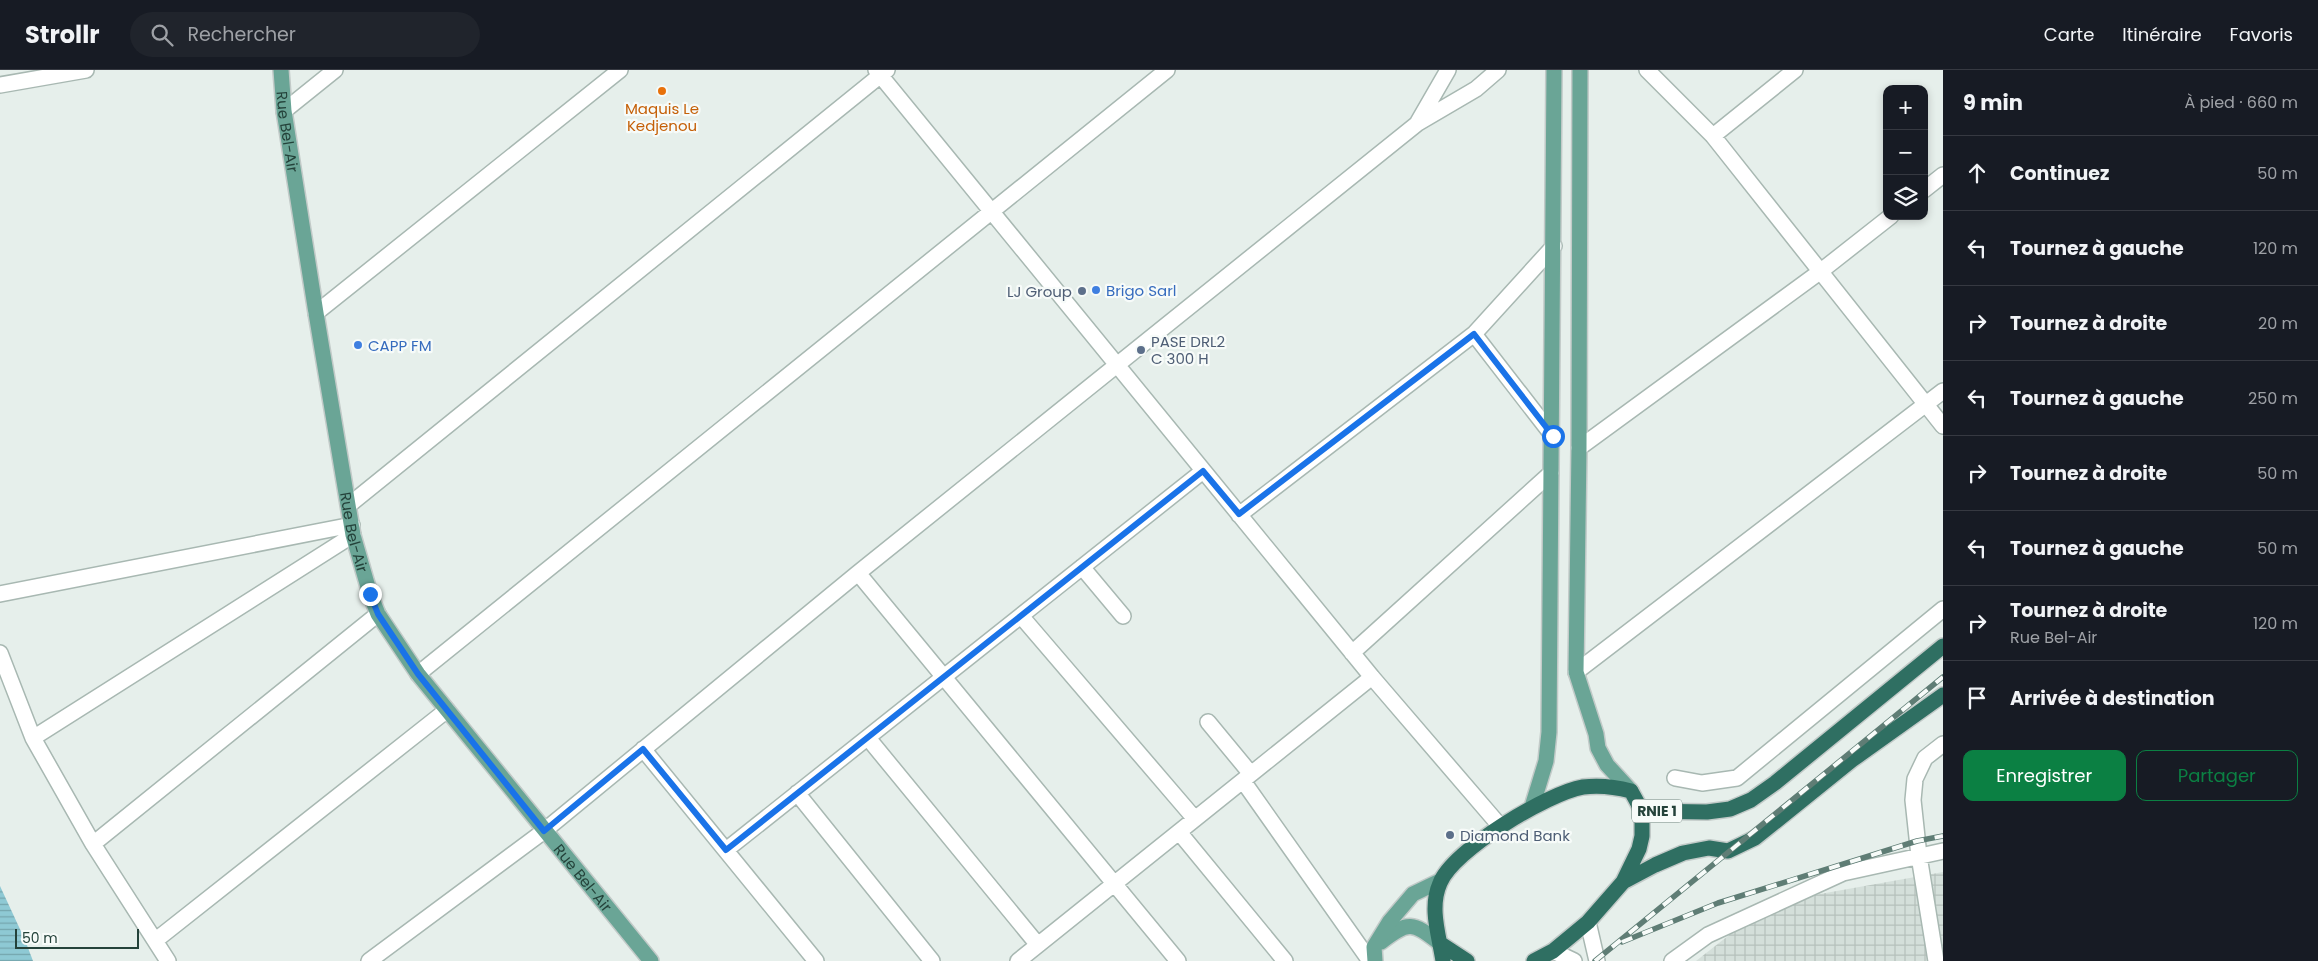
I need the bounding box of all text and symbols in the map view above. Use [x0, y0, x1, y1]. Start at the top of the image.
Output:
search box [130, 12, 480, 57]
text: Strollr [25, 18, 100, 51]
icon: search [148, 21, 176, 49]
text: Rechercher [188, 21, 296, 48]
text: Carte [2044, 22, 2094, 47]
text: Itinéraire [2122, 22, 2202, 47]
text: Favoris [2230, 22, 2293, 47]
marker: Maquis Le Kedjenou [656, 85, 668, 97]
map controls [1883, 85, 1928, 220]
button: + [1883, 85, 1928, 130]
text: 9 min [1963, 88, 2023, 117]
street label: Rue Bel-Air [272, 90, 304, 174]
text: À pied · 660 m [2184, 91, 2298, 114]
place label: Maquis Le Kedjenou [625, 98, 699, 136]
button: − [1883, 130, 1928, 175]
icon: ahead [1963, 159, 1991, 187]
text: Continuez [2010, 160, 2109, 187]
text: 50 m [2257, 162, 2298, 185]
button: layers [1883, 175, 1928, 220]
icon: left [1963, 234, 1991, 262]
text: Tournez à gauche [2010, 235, 2184, 262]
text: 120 m [2253, 237, 2298, 260]
place label: Brigo Sarl [1106, 280, 1176, 301]
place label: LJ Group [1007, 281, 1072, 302]
marker: Brigo Sarl [1090, 284, 1102, 296]
marker: LJ Group [1076, 285, 1088, 297]
icon: right [1963, 309, 1991, 337]
text: Tournez à droite [2010, 310, 2167, 337]
text: 20 m [2258, 312, 2298, 335]
place label: PASE DRL2 C 300 H [1151, 331, 1225, 369]
place label: CAPP FM [368, 335, 432, 356]
marker: CAPP FM [352, 339, 364, 351]
marker: PASE DRL2 C 300 H [1135, 344, 1147, 356]
icon: left [1963, 384, 1991, 412]
text: Tournez à gauche [2010, 385, 2184, 412]
text: 250 m [2248, 387, 2298, 410]
route start [1542, 425, 1565, 448]
icon: right [1963, 459, 1991, 487]
text: Tournez à droite [2010, 460, 2167, 487]
text: 50 m [2257, 462, 2298, 485]
street label: Rue Bel-Air [335, 490, 374, 575]
icon: left [1963, 534, 1991, 562]
text: Tournez à gauche [2010, 535, 2184, 562]
text: 50 m [2257, 537, 2298, 560]
route end [359, 583, 382, 606]
text: Tournez à droite [2010, 597, 2167, 624]
icon: right [1963, 609, 1991, 637]
text: 120 m [2253, 612, 2298, 635]
text: Rue Bel-Air [2010, 626, 2097, 649]
icon: arrive [1963, 684, 1991, 712]
text: Arrivée à destination [2010, 685, 2215, 712]
button: Enregistrer [1963, 750, 2126, 801]
button: Partager [2136, 750, 2298, 801]
road number: RNIE 1 [1632, 799, 1682, 822]
place label: Diamond Bank [1460, 825, 1570, 846]
marker: Diamond Bank [1444, 829, 1456, 841]
street label: Rue Bel-Air [549, 839, 618, 916]
scale bar [15, 926, 139, 949]
text: 50 m [22, 928, 58, 948]

